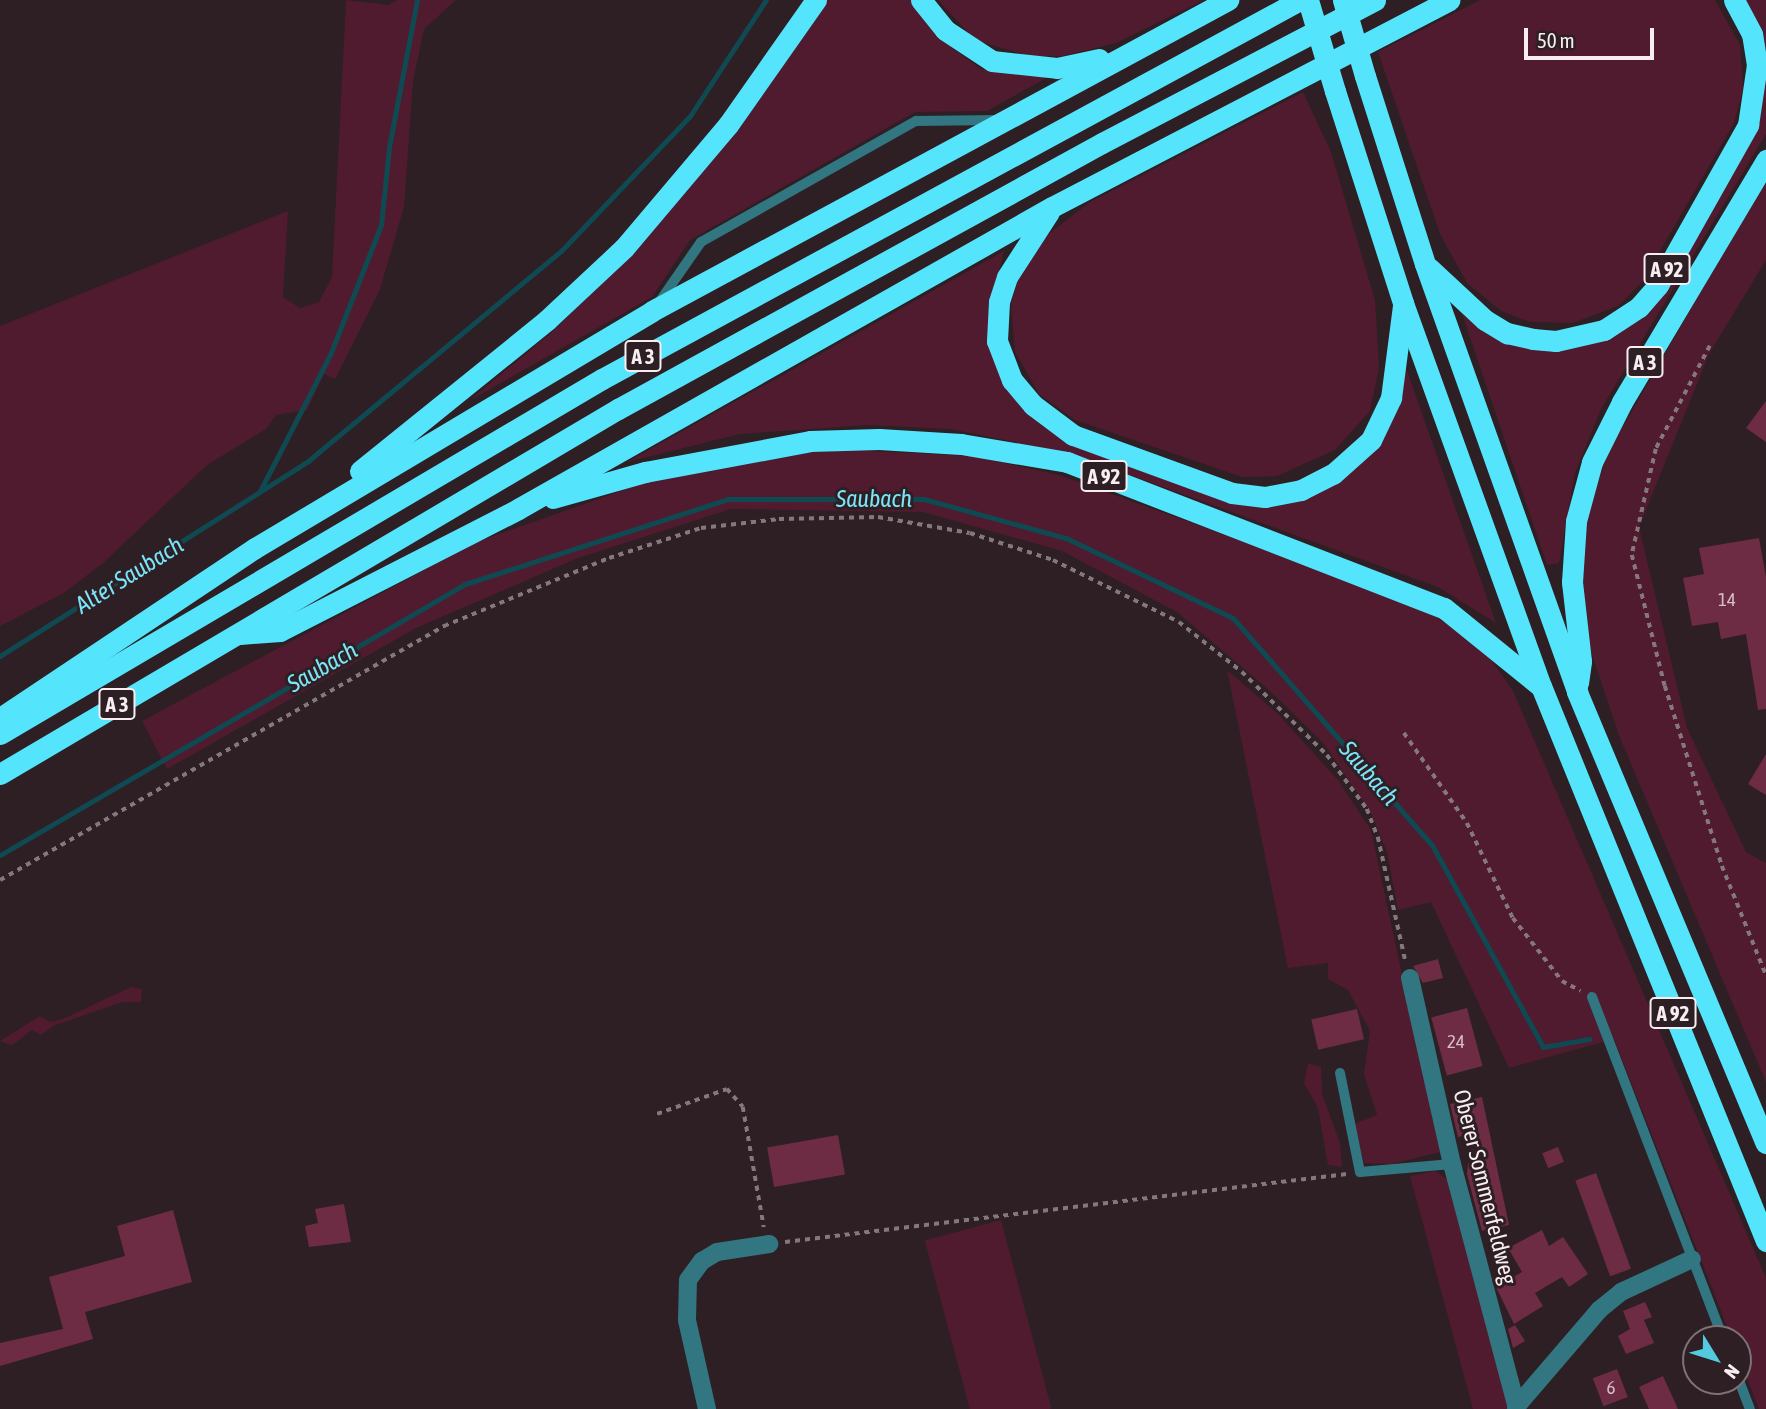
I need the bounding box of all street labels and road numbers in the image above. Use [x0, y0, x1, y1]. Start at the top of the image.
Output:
road number: A 92 [1642, 252, 1692, 286]
road number: A 3 [624, 338, 662, 374]
road number: A 3 [1626, 344, 1664, 380]
road number: A 92 [1080, 458, 1128, 494]
road number: A 3 [98, 686, 136, 722]
road number: A 92 [1648, 996, 1698, 1030]
street label: Oberer Sommerfeldweg [1447, 1087, 1523, 1287]

